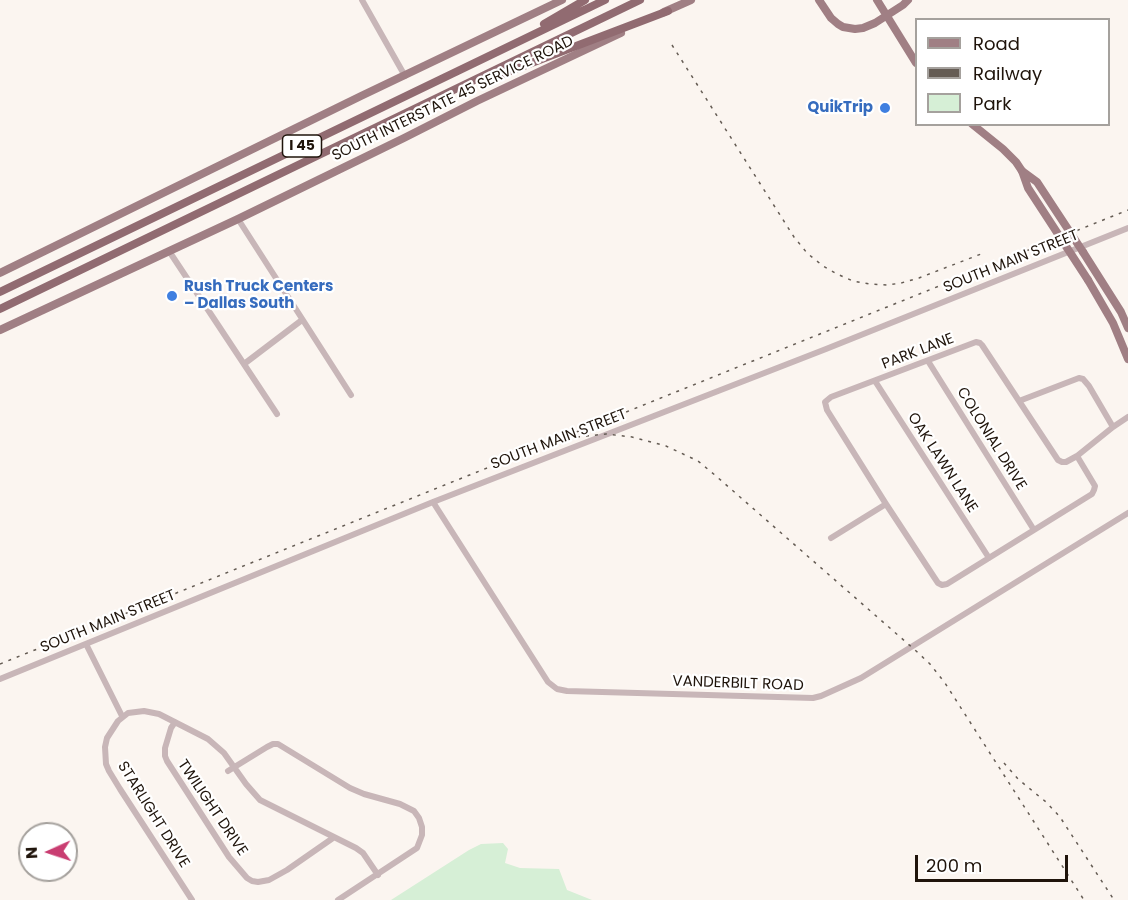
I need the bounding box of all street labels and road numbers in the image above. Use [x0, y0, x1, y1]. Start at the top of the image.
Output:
street label: SOUTH INTERSTATE 45 SERVICE ROAD [329, 33, 577, 165]
road number: I 45 [282, 135, 322, 157]
street label: SOUTH MAIN STREET [941, 227, 1081, 297]
street label: PARK LANE [879, 330, 957, 374]
street label: COLONIAL DRIVE [952, 384, 1030, 494]
street label: SOUTH MAIN STREET [489, 406, 629, 474]
street label: OAK LAWN LANE [903, 410, 981, 516]
street label: SOUTH MAIN STREET [38, 587, 178, 657]
street label: VANDERBILT ROAD [672, 673, 804, 695]
street label: TWILIGHT DRIVE [173, 757, 251, 859]
street label: STARLIGHT DRIVE [113, 759, 193, 871]

